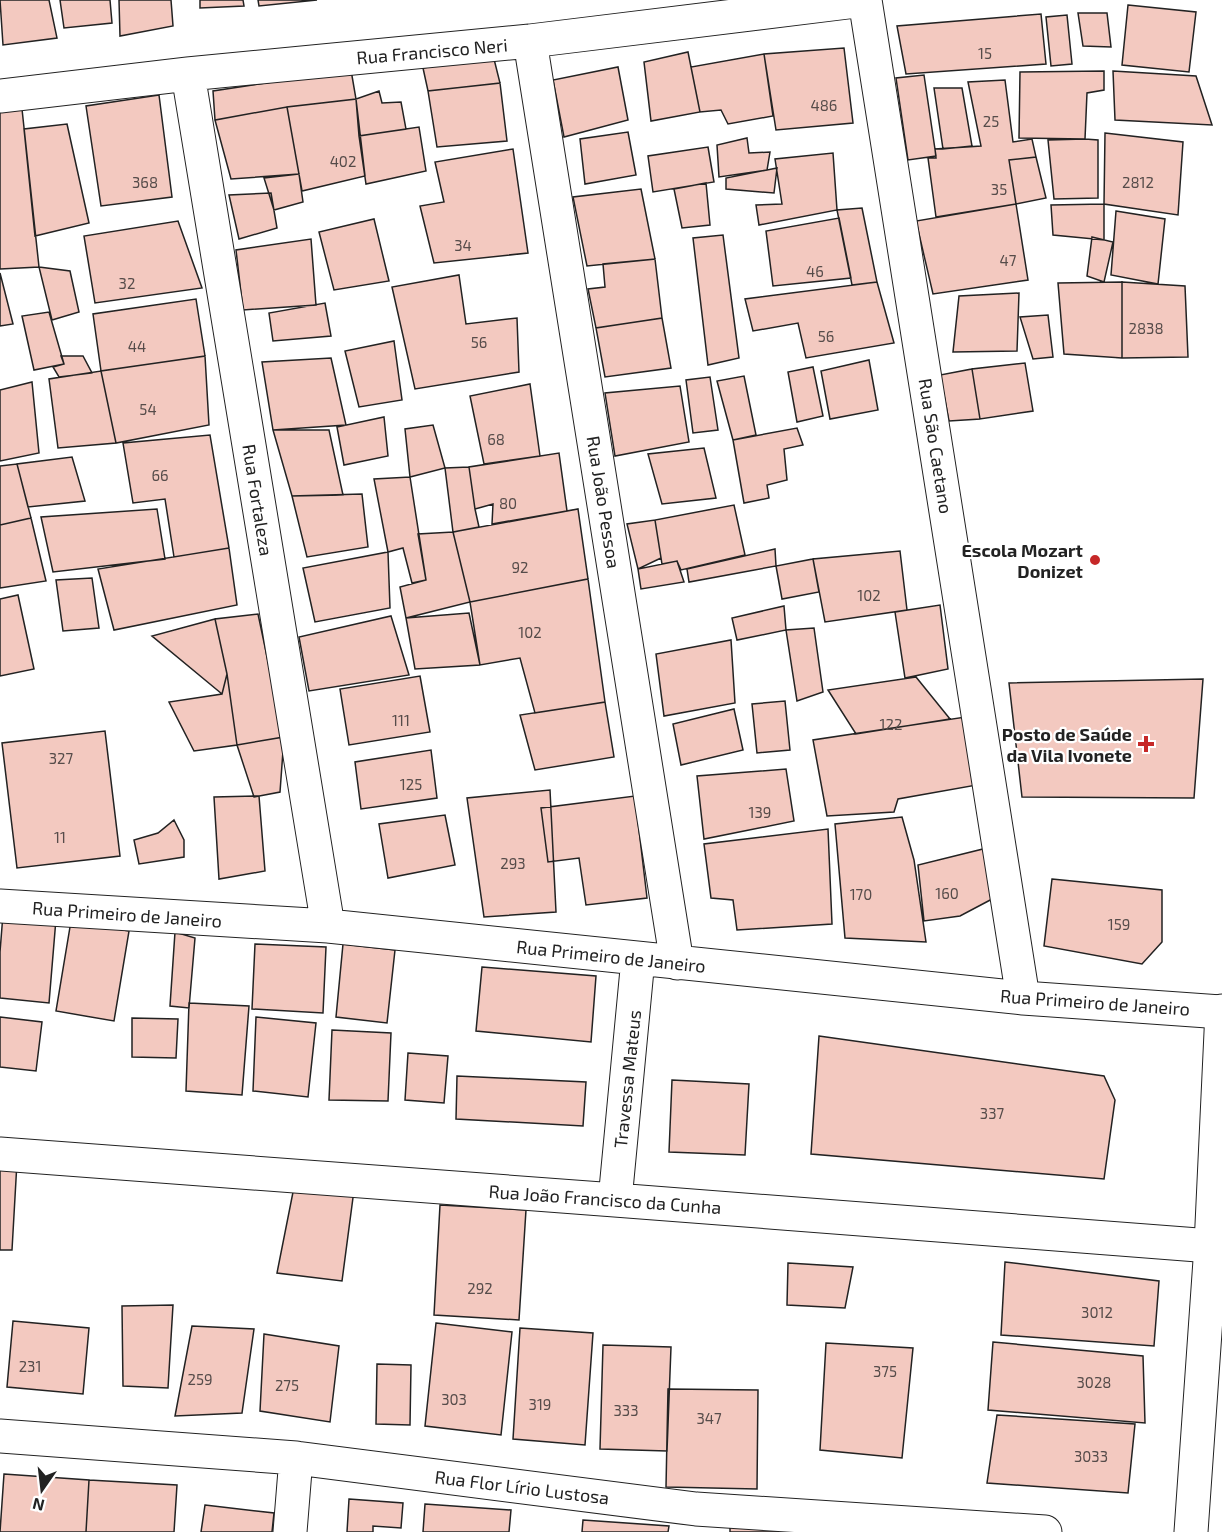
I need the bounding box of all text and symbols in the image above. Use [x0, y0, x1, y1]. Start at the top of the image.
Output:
street label: Rua Francisco Neri [356, 33, 508, 69]
house number: 15 [978, 44, 992, 62]
house number: 486 [811, 96, 837, 114]
house number: 25 [983, 112, 999, 130]
house number: 402 [330, 152, 356, 170]
house number: 368 [132, 173, 158, 191]
house number: 2812 [1122, 173, 1154, 191]
house number: 35 [991, 180, 1007, 198]
house number: 34 [454, 236, 472, 254]
house number: 47 [1000, 251, 1017, 269]
house number: 46 [806, 262, 824, 280]
house number: 32 [119, 274, 135, 292]
house number: 2838 [1129, 319, 1163, 337]
house number: 56 [818, 327, 834, 345]
house number: 56 [471, 333, 487, 351]
house number: 44 [128, 337, 146, 355]
street label: Rua São Caetano [914, 377, 958, 515]
house number: 54 [139, 400, 157, 418]
house number: 68 [487, 430, 505, 448]
street label: Rua João Pessoa [583, 434, 625, 570]
street label: Rua Fortaleza [238, 442, 278, 558]
house number: 66 [151, 466, 169, 484]
house number: 80 [499, 494, 517, 512]
place label: Escola Mozart Donizet [961, 539, 1084, 582]
marker: Escola Mozart Donizet [1088, 553, 1102, 567]
house number: 92 [511, 558, 529, 576]
house number: 102 [857, 586, 881, 604]
house number: 102 [518, 623, 542, 641]
house number: 111 [392, 711, 410, 729]
house number: 122 [880, 715, 902, 733]
place label: Posto de Saúde da Vila Ivonete [1002, 723, 1132, 766]
marker: Posto de Saúde da Vila Ivonete [1137, 735, 1155, 753]
house number: 327 [49, 749, 74, 767]
house number: 125 [400, 775, 422, 793]
house number: 139 [749, 803, 771, 821]
house number: 11 [54, 828, 66, 846]
house number: 293 [500, 854, 526, 872]
house number: 160 [935, 884, 959, 902]
house number: 170 [850, 885, 872, 903]
street label: Rua Primeiro de Janeiro [31, 896, 223, 932]
house number: 159 [1108, 915, 1130, 933]
street label: Rua Primeiro de Janeiro [515, 935, 707, 977]
street label: Rua Primeiro de Janeiro [999, 984, 1191, 1020]
street label: Travessa Mateus [609, 1009, 645, 1149]
house number: 337 [980, 1104, 1004, 1122]
street label: Rua João Francisco da Cunha [488, 1180, 722, 1218]
house number: 292 [467, 1279, 493, 1297]
house number: 3012 [1081, 1303, 1113, 1321]
house number: 231 [19, 1357, 41, 1375]
house number: 375 [873, 1362, 897, 1380]
house number: 259 [187, 1370, 213, 1388]
house number: 3028 [1077, 1373, 1111, 1391]
house number: 275 [275, 1376, 299, 1394]
house number: 303 [441, 1390, 467, 1408]
house number: 319 [529, 1395, 551, 1413]
house number: 333 [613, 1401, 639, 1419]
house number: 347 [696, 1409, 722, 1427]
house number: 3033 [1074, 1447, 1108, 1465]
north arrow [12, 1460, 72, 1520]
street label: Rua Flor Lírio Lustosa [433, 1465, 611, 1509]
text: N [30, 1494, 46, 1516]

